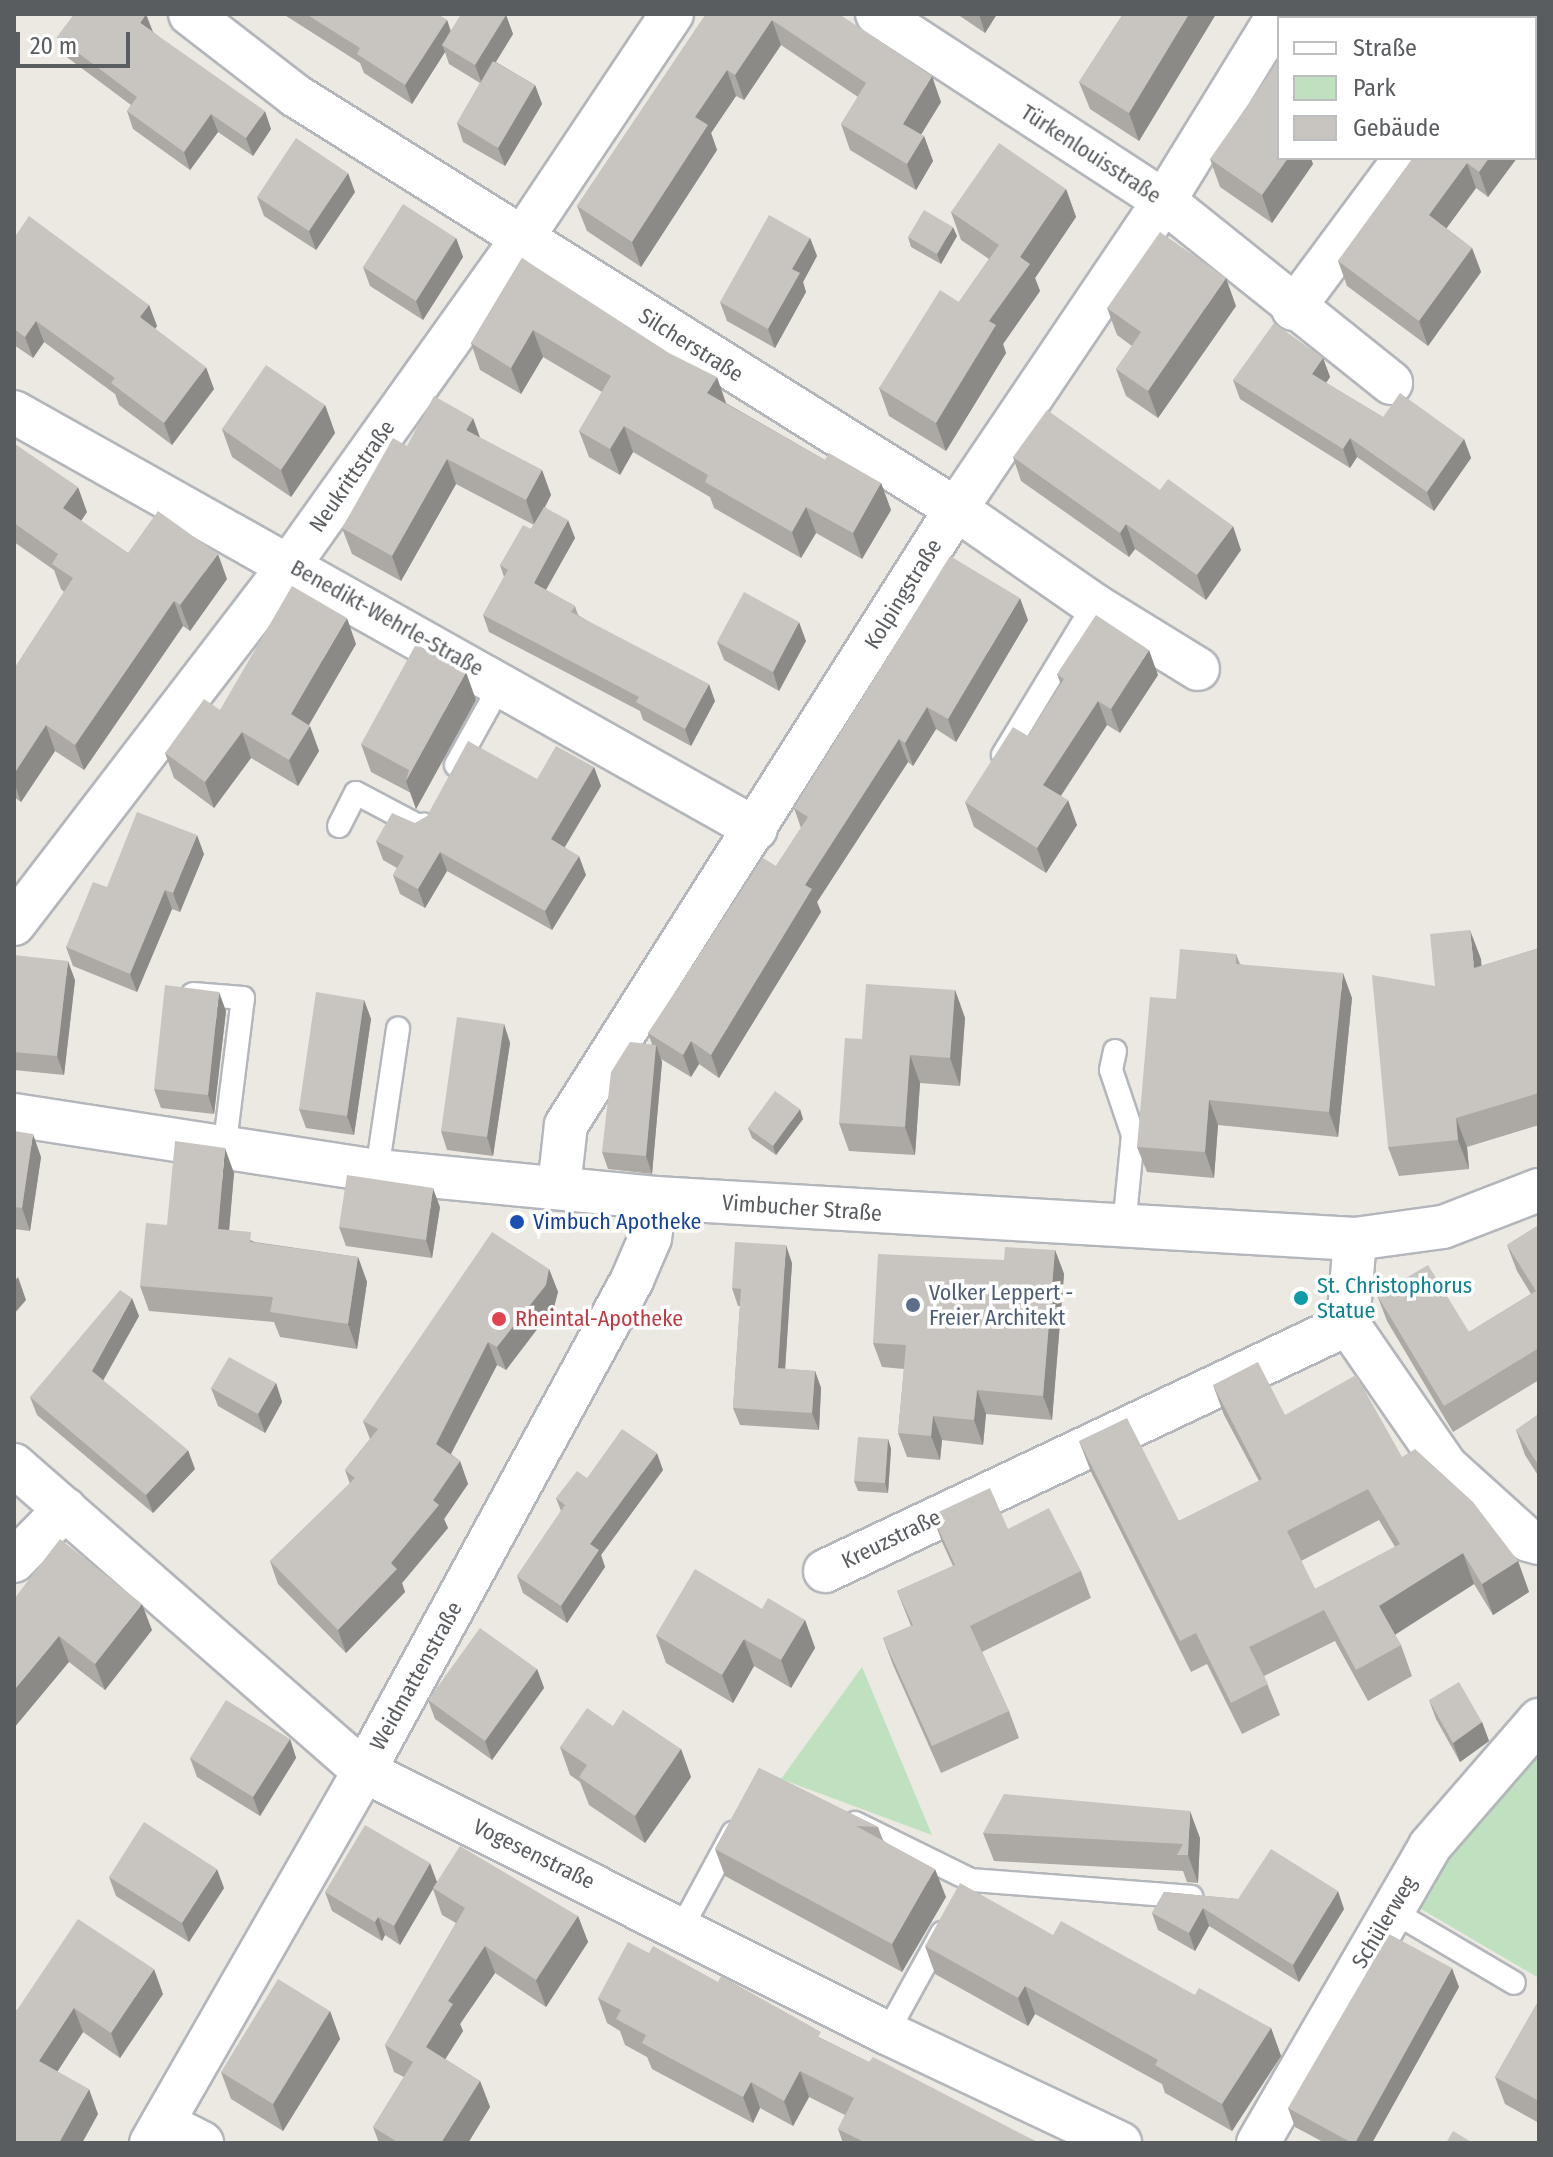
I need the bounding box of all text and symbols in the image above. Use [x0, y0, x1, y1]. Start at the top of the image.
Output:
scale bar [20, 16, 134, 66]
legend [1277, 16, 1537, 160]
text: 20 m [30, 32, 77, 60]
text: Straße [1353, 34, 1417, 62]
text: Park [1353, 74, 1396, 102]
street label: Türkenlouisstraße [1016, 99, 1166, 209]
text: Gebäude [1353, 114, 1440, 142]
street label: Silcherstraße [634, 302, 748, 388]
street label: Neukrittstraße [304, 415, 400, 537]
street label: Kolpingstraße [859, 534, 947, 654]
street label: Benedikt-Wehrle-Straße [286, 554, 488, 682]
street label: Vimbucher Straße [721, 1189, 883, 1227]
place label: Vimbuch Apotheke [533, 1209, 701, 1235]
marker: Vimbuch Apotheke [508, 1213, 526, 1231]
place label: St. Christophorus Statue [1317, 1272, 1472, 1324]
place label: Volker Leppert - Freier Architekt [929, 1279, 1073, 1330]
marker: St. Christophorus Statue [1292, 1289, 1310, 1307]
marker: Volker Leppert - Freier Architekt [904, 1296, 922, 1314]
place label: Rheintal-Apotheke [515, 1306, 683, 1332]
marker: Rheintal-Apotheke [490, 1310, 508, 1328]
street label: Kreuzstraße [837, 1504, 945, 1574]
street label: Weidmattenstraße [364, 1597, 468, 1755]
street label: Vogesenstraße [469, 1813, 599, 1895]
street label: Schülerweg [1346, 1871, 1422, 1973]

